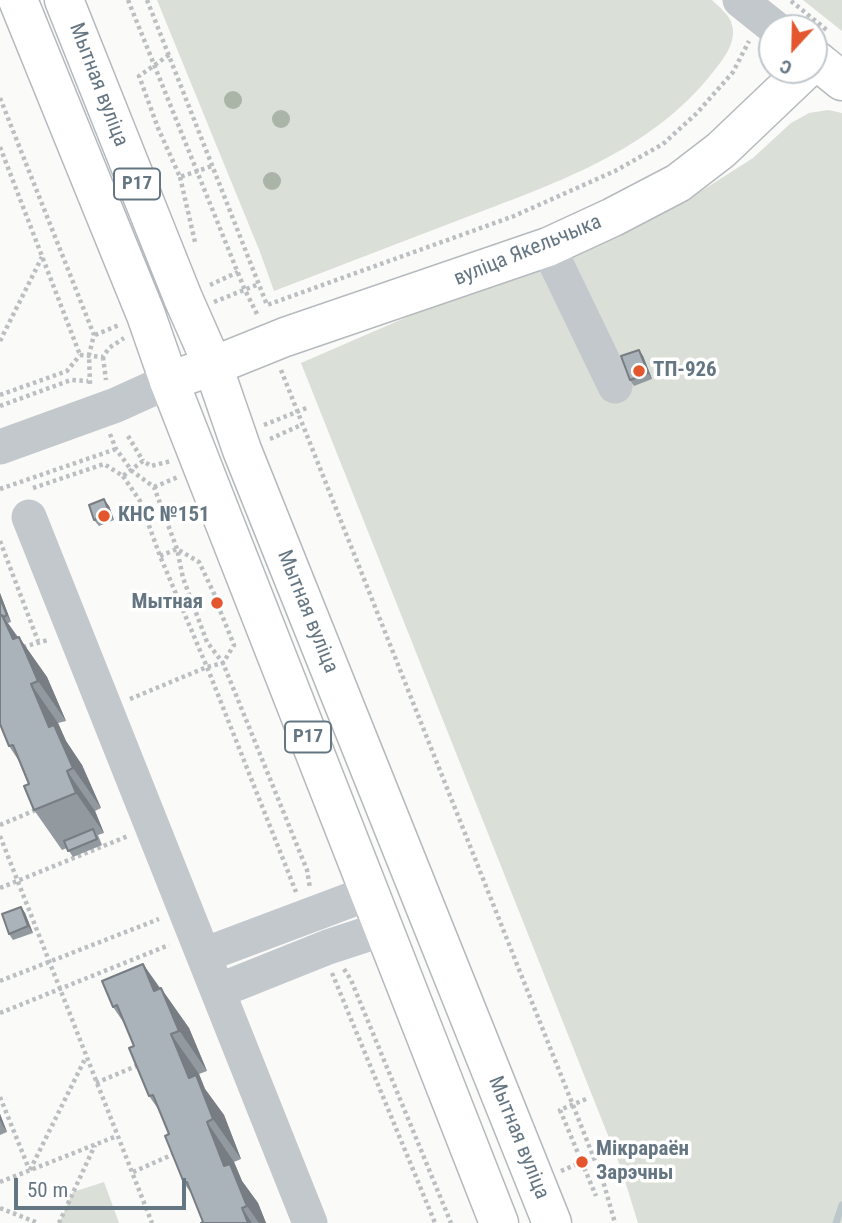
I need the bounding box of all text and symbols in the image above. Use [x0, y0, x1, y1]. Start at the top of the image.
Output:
north arrow [758, 14, 828, 84]
street label: Мытная вуліца [63, 20, 133, 150]
text: С [776, 54, 795, 80]
road number: Р17 [114, 168, 160, 200]
street label: вуліца Якельчыка [451, 210, 605, 292]
place label: ТП-926 [653, 358, 717, 384]
marker: ТП-926 [631, 363, 647, 379]
place label: КНС №151 [118, 503, 210, 529]
marker: КНС №151 [96, 508, 112, 524]
street label: Мытная вуліца [271, 547, 343, 677]
place label: Мытная [131, 590, 203, 616]
marker: Мытная [209, 595, 225, 611]
road number: Р17 [285, 722, 331, 752]
street label: Мытная вуліца [482, 1073, 554, 1203]
place label: Мікрараён Зарэчны [596, 1137, 689, 1187]
marker: Мікрараён Зарэчны [574, 1154, 590, 1170]
scale bar [18, 1164, 189, 1208]
text: 50 m [27, 1178, 68, 1202]

